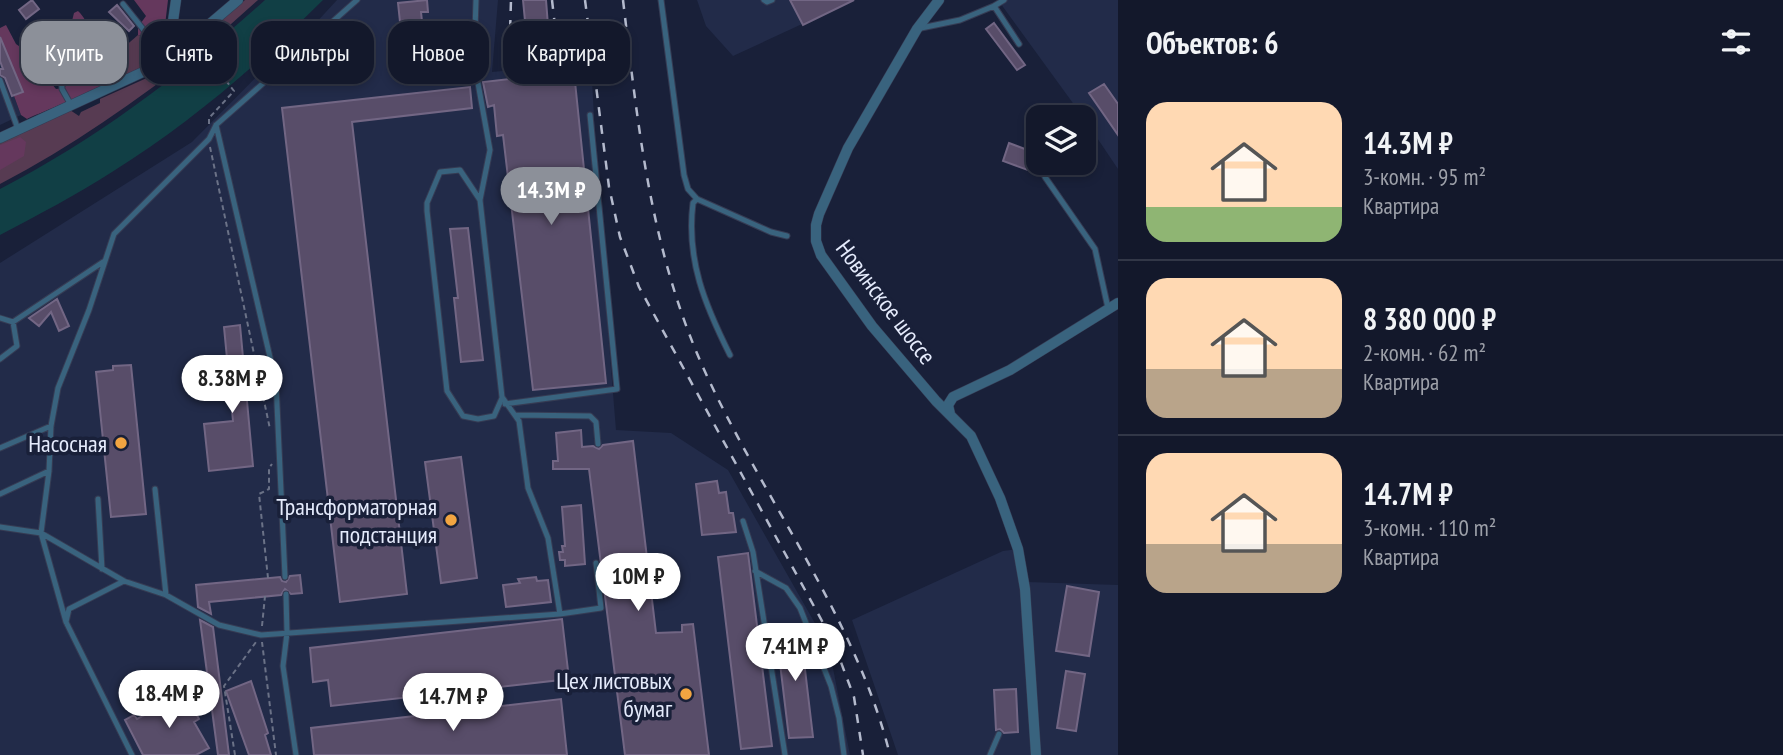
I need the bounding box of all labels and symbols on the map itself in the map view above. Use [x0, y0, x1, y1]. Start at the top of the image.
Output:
pin: 14.3M ₽ [486, 168, 616, 227]
street label: Новинское шоссе [829, 234, 943, 370]
pin: 8.38M ₽ [167, 356, 297, 415]
place label: Насосная [28, 428, 107, 459]
marker: Насосная [113, 435, 129, 451]
place label: Трансформаторная подстанция [276, 491, 437, 550]
marker: Трансформаторная подстанция [443, 512, 459, 528]
pin: 10M ₽ [589, 554, 687, 613]
pin: 7.41M ₽ [730, 624, 860, 683]
place label: Цех листовых бумаг [556, 665, 673, 724]
pin: 18.4M ₽ [104, 670, 234, 730]
pin: 14.7M ₽ [388, 674, 518, 733]
marker: Цех листовых бумаг [678, 686, 694, 702]

